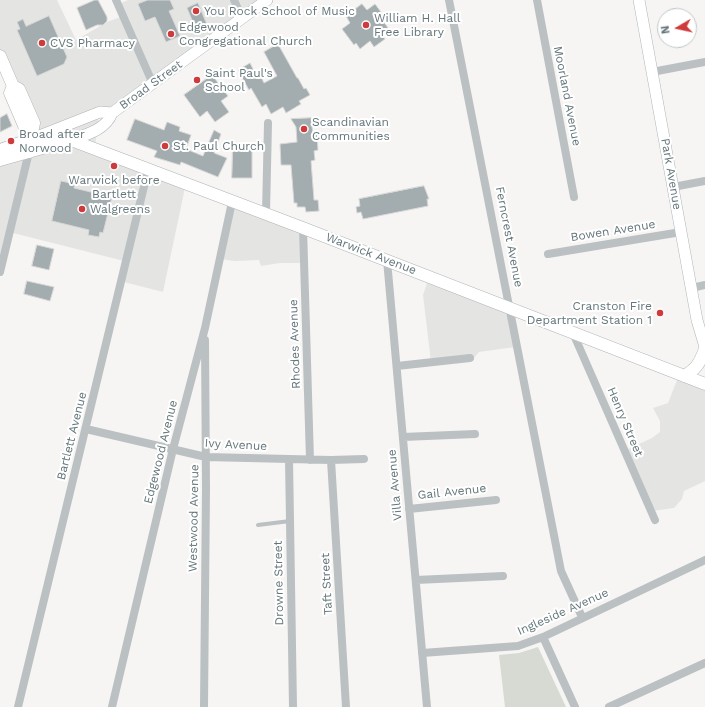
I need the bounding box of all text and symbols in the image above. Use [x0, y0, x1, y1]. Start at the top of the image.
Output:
place label: You Rock School of Music [204, 4, 355, 18]
marker: You Rock School of Music [191, 6, 201, 16]
north arrow [657, 8, 697, 48]
place label: William H. Hall Free Library [374, 11, 461, 39]
place label: Edgewood Congregational Church [179, 20, 312, 48]
marker: William H. Hall Free Library [361, 20, 371, 30]
text: N [659, 25, 673, 35]
marker: Edgewood Congregational Church [166, 29, 176, 39]
place label: CVS Pharmacy [50, 36, 135, 50]
marker: CVS Pharmacy [37, 38, 47, 48]
street label: Moorland Avenue [550, 45, 584, 147]
street label: Broad Street [117, 57, 185, 113]
place label: Saint Paul's School [205, 66, 273, 94]
marker: Saint Paul's School [192, 75, 202, 85]
place label: Scandinavian Communities [312, 115, 390, 143]
marker: Scandinavian Communities [299, 124, 309, 134]
place label: Broad after Norwood [19, 127, 85, 155]
marker: Broad after Norwood [6, 136, 16, 146]
street label: Park Avenue [658, 137, 684, 211]
place label: St. Paul Church [173, 139, 264, 153]
marker: St. Paul Church [160, 141, 170, 151]
marker: Warwick before Bartlett [109, 161, 119, 171]
place label: Warwick before Bartlett [68, 173, 160, 201]
street label: Ferncrest Avenue [492, 185, 526, 289]
place label: Walgreens [90, 202, 150, 216]
marker: Walgreens [77, 204, 87, 214]
street label: Bowen Avenue [570, 217, 656, 245]
street label: Warwick Avenue [324, 230, 418, 278]
street label: Rhodes Avenue [286, 299, 304, 389]
place label: Cranston Fire Department Station 1 [527, 299, 652, 327]
marker: Cranston Fire Department Station 1 [655, 308, 665, 318]
street label: Henry Street [604, 385, 646, 459]
street label: Bartlett Avenue [54, 390, 90, 482]
street label: Edgewood Avenue [141, 399, 181, 505]
street label: Ivy Avenue [204, 436, 268, 454]
street label: Villa Avenue [385, 449, 405, 521]
street label: Westwood Avenue [186, 464, 202, 572]
street label: Gail Avenue [417, 481, 487, 503]
street label: Drowne Street [271, 540, 287, 626]
street label: Taft Street [318, 553, 336, 615]
street label: Ingleside Avenue [515, 585, 611, 639]

